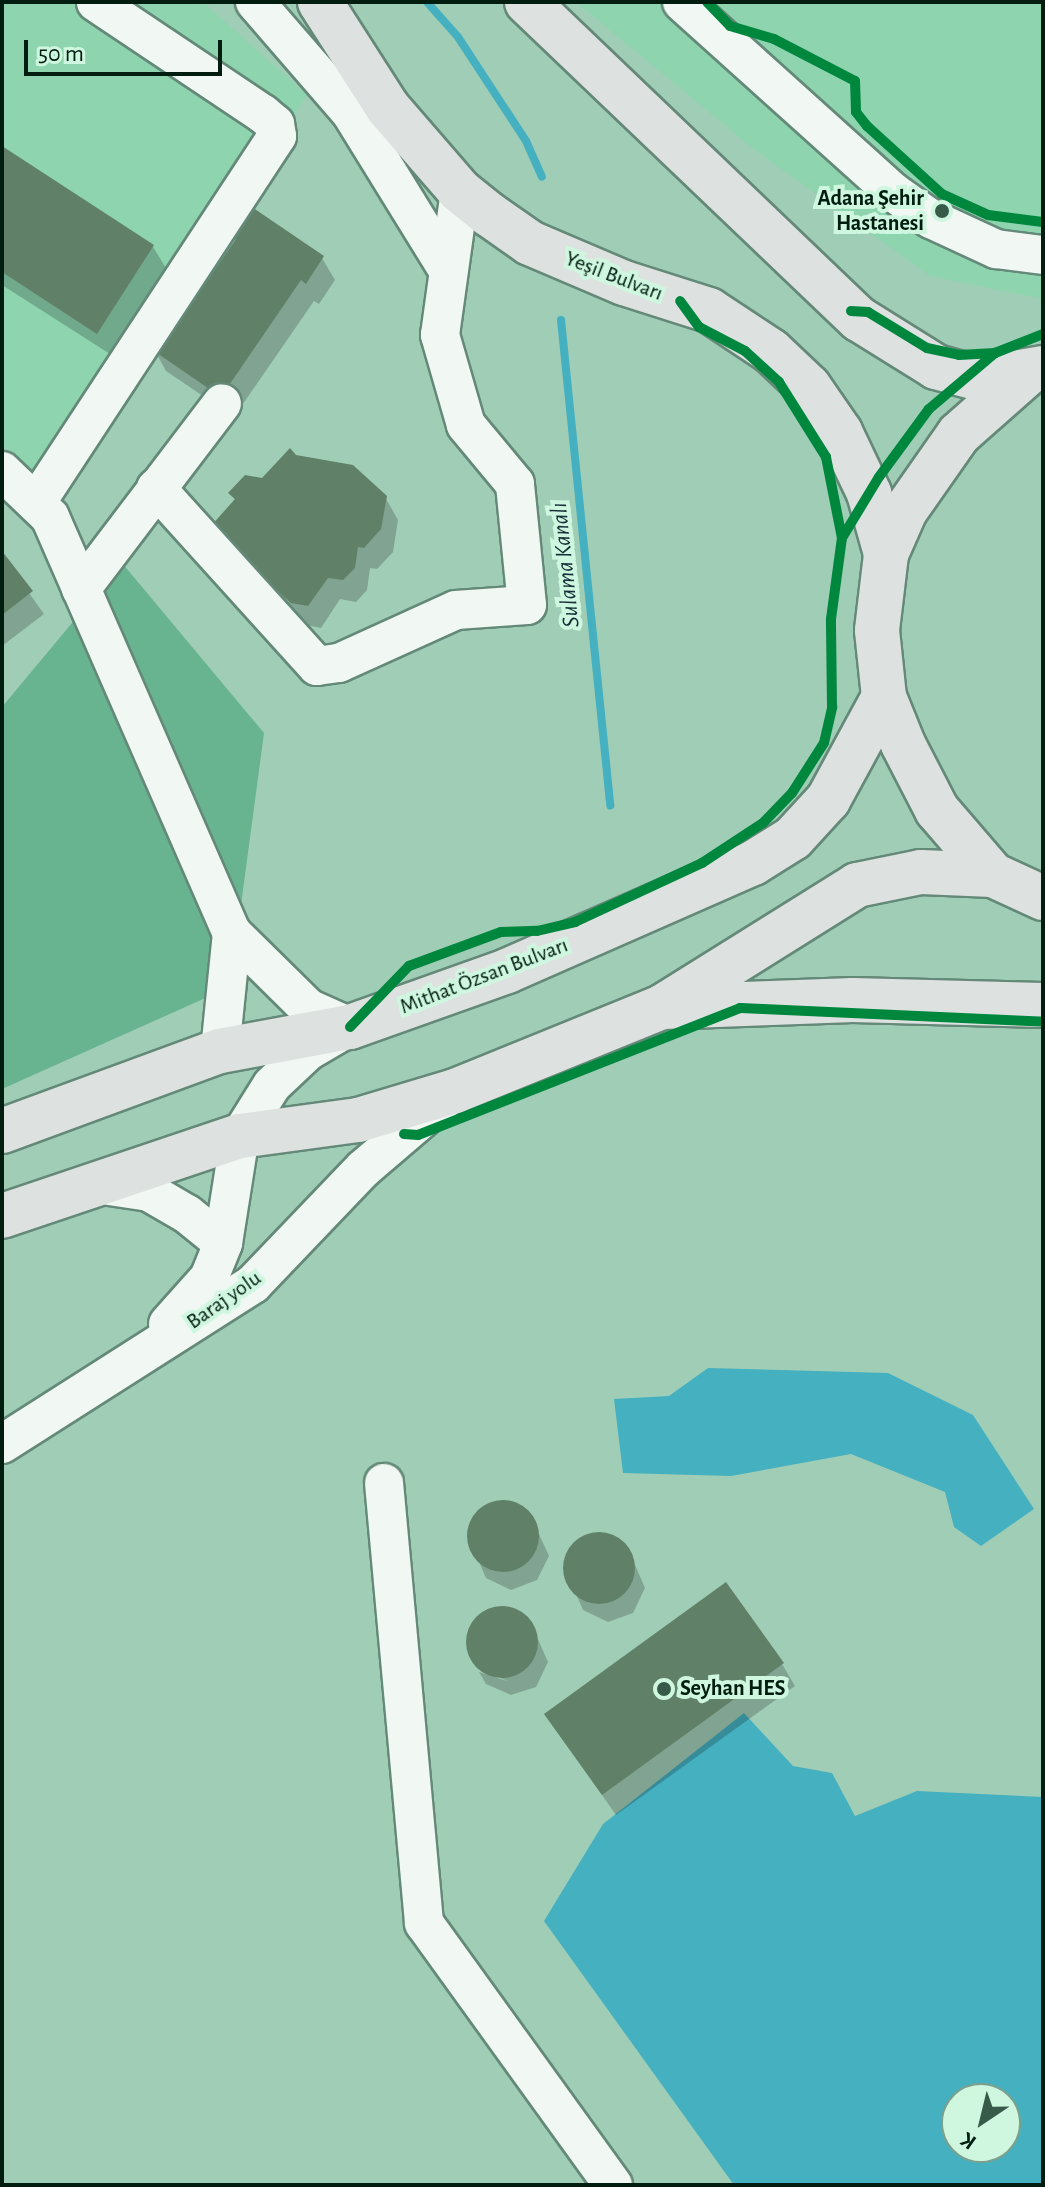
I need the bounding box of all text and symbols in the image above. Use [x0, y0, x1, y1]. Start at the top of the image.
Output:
scale bar [28, 24, 226, 74]
text: 50 m [38, 42, 84, 66]
place label: Adana Şehir Hastanesi [818, 185, 924, 236]
marker: Adana Şehir Hastanesi [931, 200, 953, 222]
street label: Yeşil Bulvarı [561, 245, 667, 307]
water label: Sulama Kanalı [545, 501, 587, 629]
street label: Mithat Özsan Bulvarı [396, 932, 572, 1020]
street label: Baraj yolu [182, 1265, 266, 1335]
place label: Seyhan HES [680, 1676, 785, 1702]
marker: Seyhan HES [655, 1680, 673, 1698]
north arrow [941, 2083, 1021, 2163]
text: K [957, 2128, 980, 2154]

